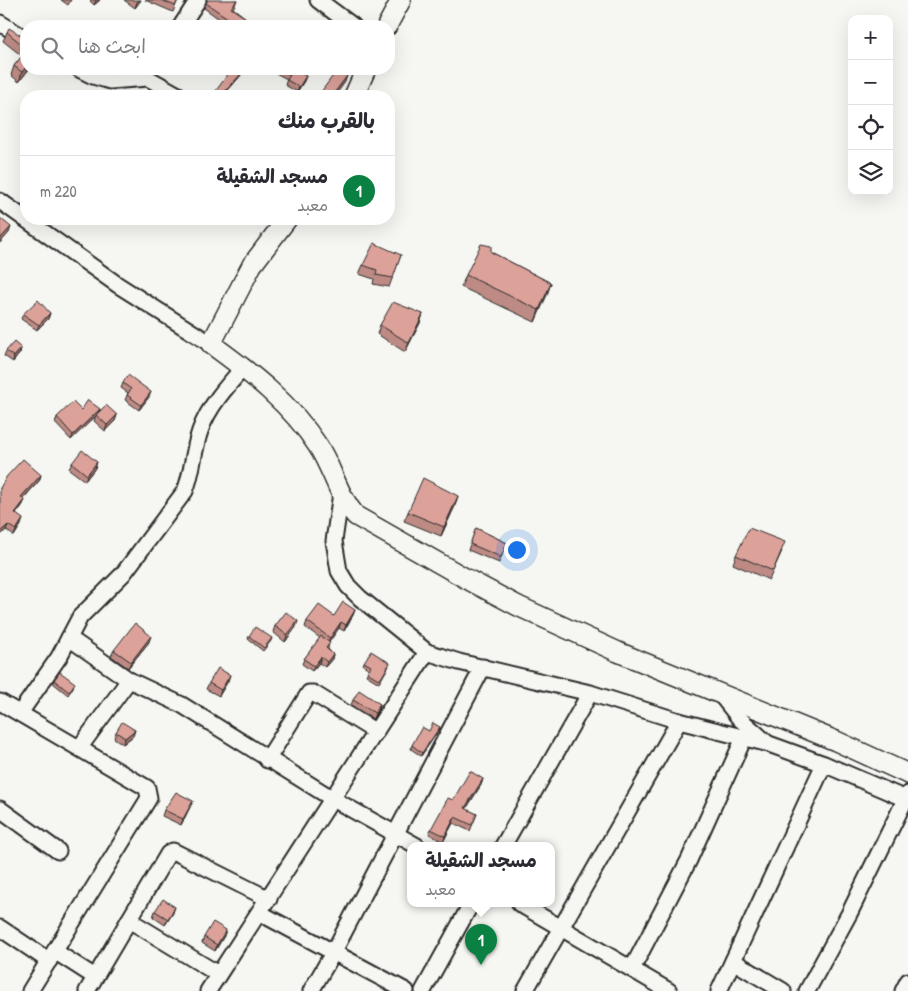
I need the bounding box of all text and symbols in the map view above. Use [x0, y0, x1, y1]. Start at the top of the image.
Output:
map controls [848, 15, 893, 195]
button: + [848, 15, 893, 60]
search box [20, 20, 395, 75]
text: ابحث هنا [78, 33, 146, 59]
icon: search [38, 34, 66, 62]
button: − [848, 60, 893, 105]
button: locate [848, 105, 893, 150]
text: بالقرب منك [278, 106, 375, 135]
button: layers [848, 150, 893, 195]
text: مسجد الشقيلة [216, 163, 328, 189]
text: 220 m [40, 180, 77, 202]
text: 1 [356, 180, 362, 202]
text: معبد [297, 194, 328, 216]
your location [504, 537, 530, 563]
popup [407, 842, 555, 907]
text: مسجد الشقيلة [425, 847, 537, 873]
text: معبد [425, 878, 456, 900]
pin: 1 [465, 924, 497, 965]

